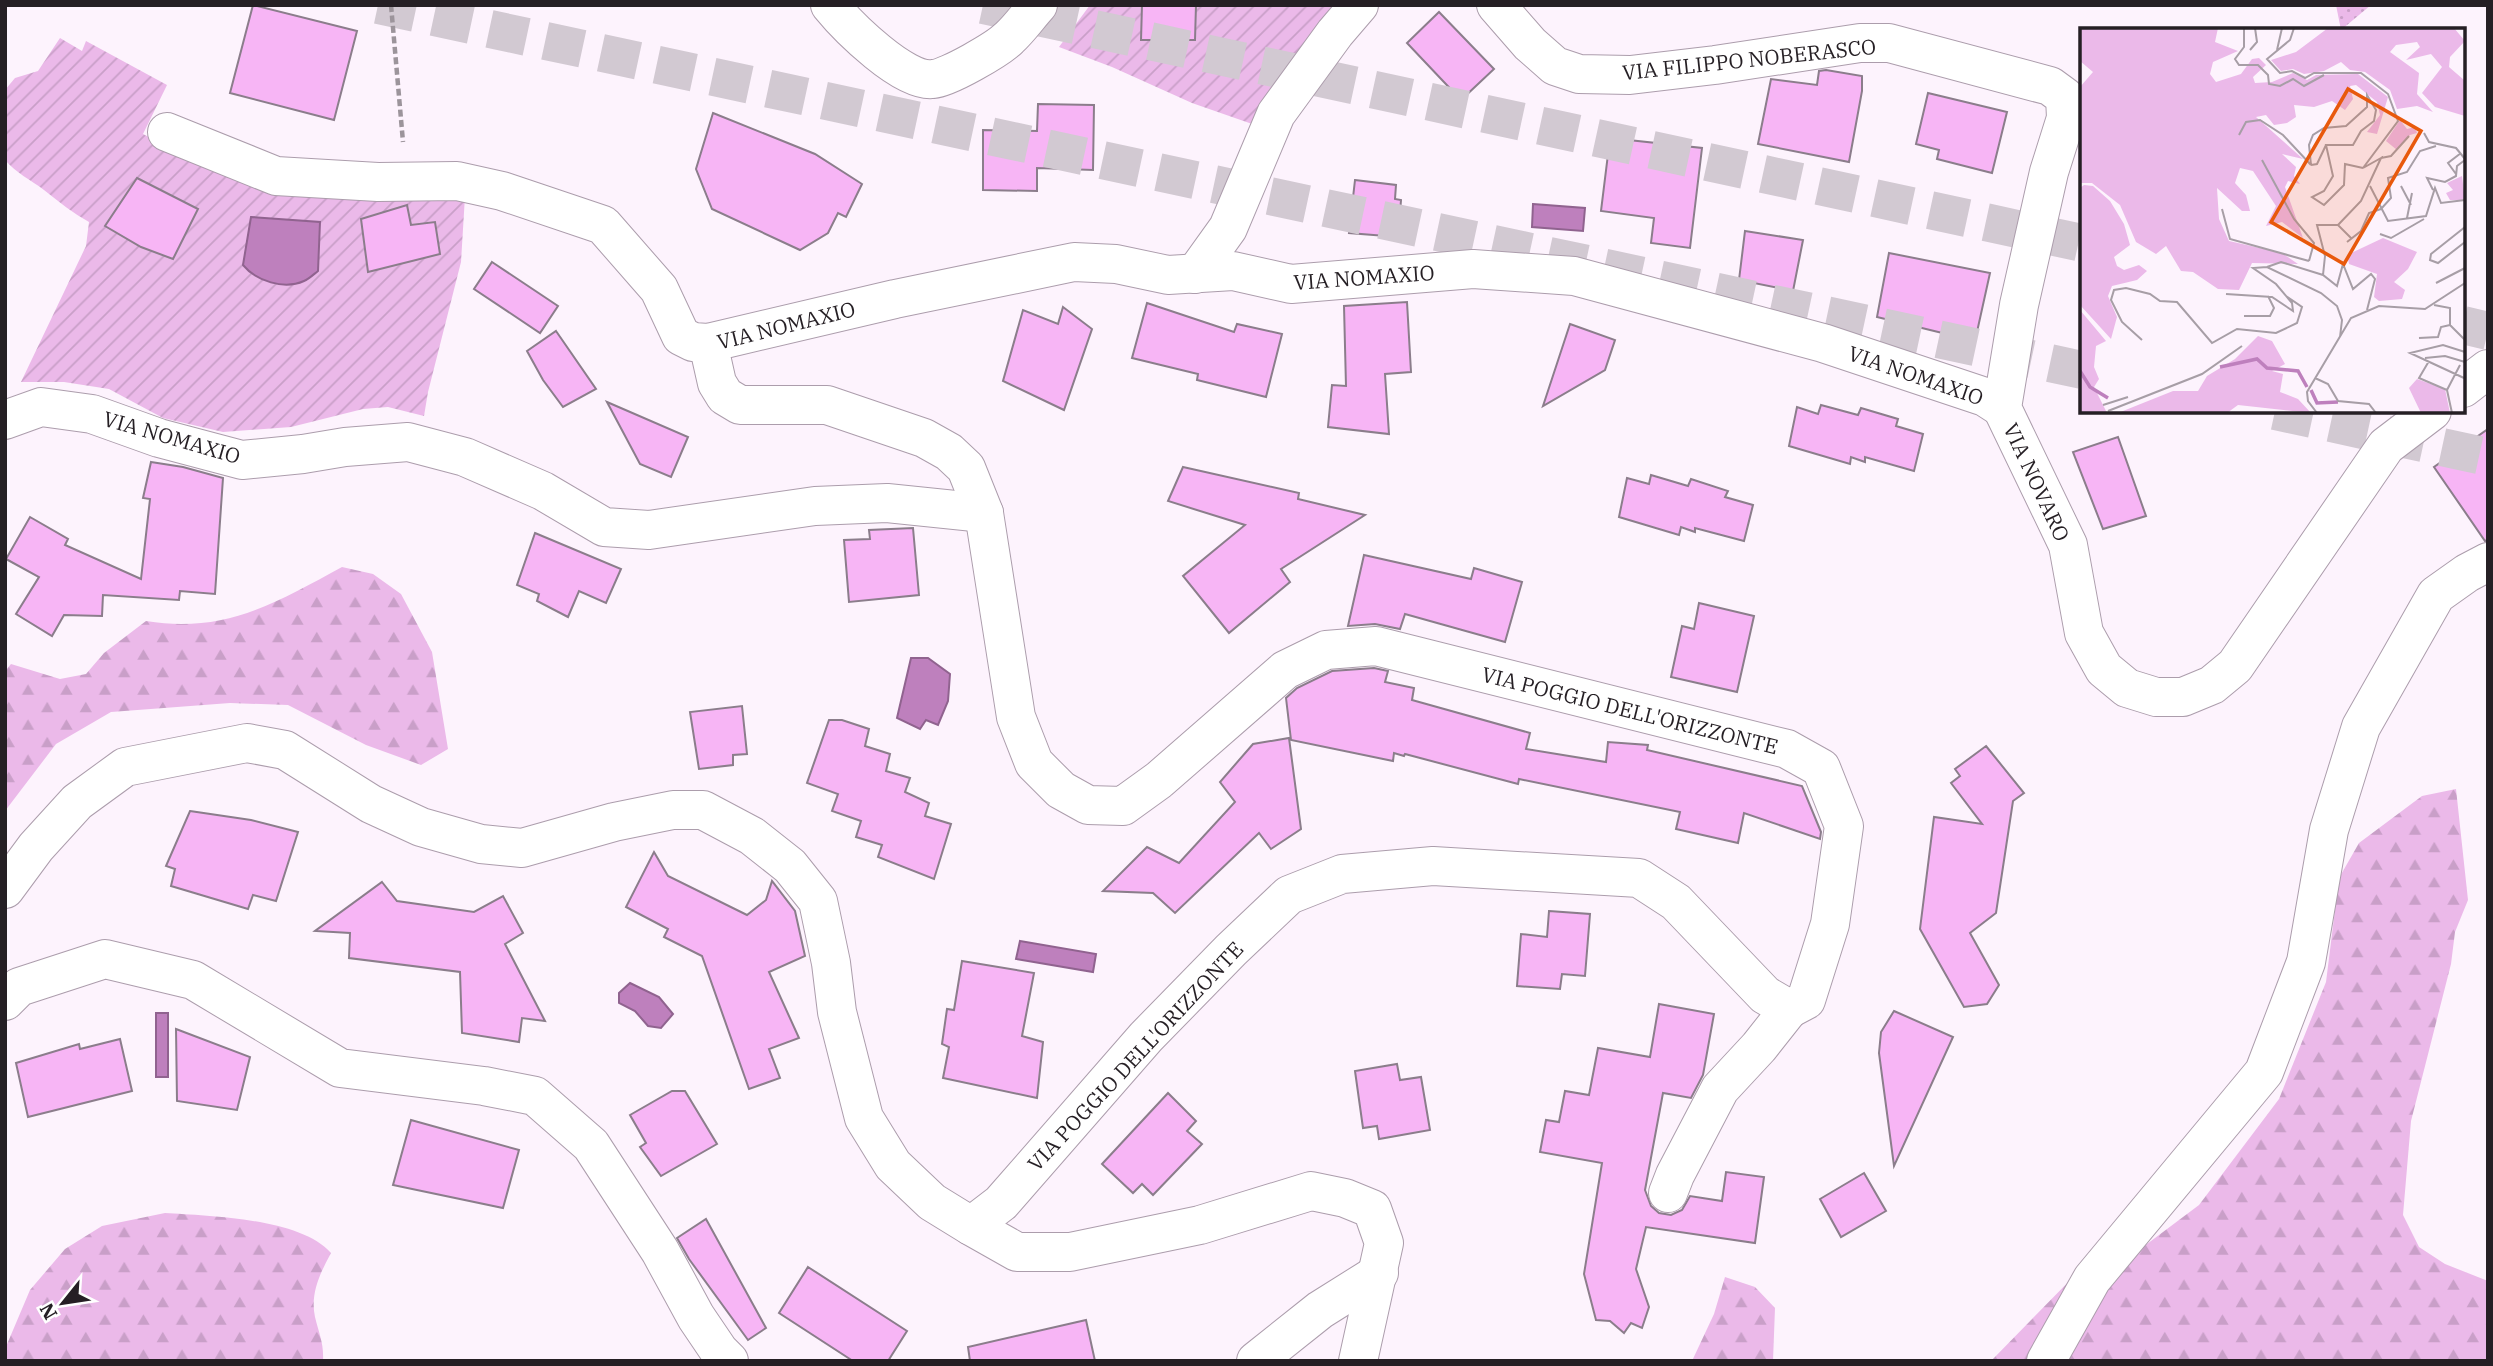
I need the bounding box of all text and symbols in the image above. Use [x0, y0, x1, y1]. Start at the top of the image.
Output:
inset map [2080, 28, 2465, 413]
street label: VIA FILIPPO NOBERASCO [1621, 32, 1877, 86]
street label: VIA NOMAXIO [1293, 258, 1435, 296]
street label: VIA NOMAXIO [714, 294, 858, 356]
street label: VIA NOMAXIO [1845, 339, 1987, 411]
street label: VIA NOMAXIO [100, 404, 244, 470]
street label: VIA NOVARO [1997, 418, 2077, 546]
street label: VIA POGGIO DELL'ORIZZONTE [1479, 660, 1781, 760]
street label: VIA POGGIO DELL'ORIZZONTE [1021, 935, 1249, 1177]
north arrow [28, 1268, 98, 1338]
text: N [34, 1299, 62, 1324]

